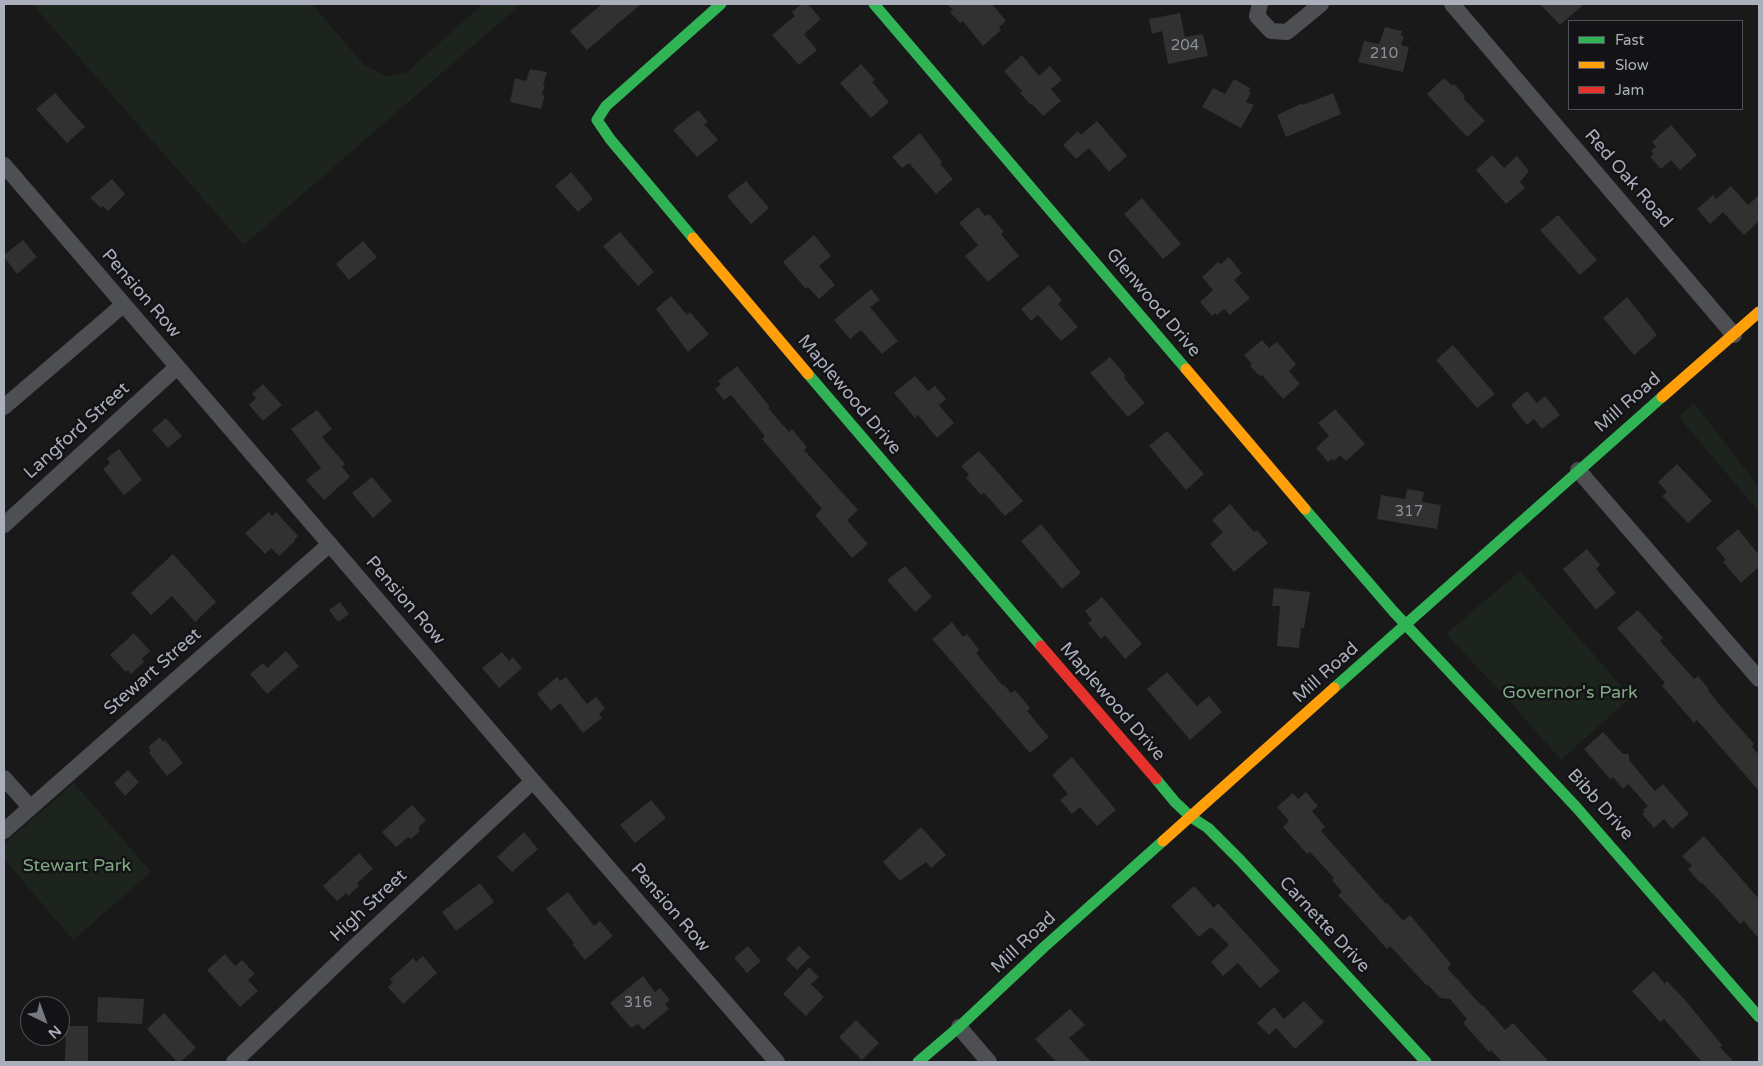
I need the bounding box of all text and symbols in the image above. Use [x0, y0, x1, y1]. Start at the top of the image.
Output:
legend [1568, 20, 1743, 110]
text: Fast [1615, 31, 1644, 49]
house number: 204 [1171, 37, 1199, 55]
house number: 210 [1370, 45, 1398, 63]
text: Slow [1615, 56, 1649, 74]
text: Jam [1615, 81, 1644, 99]
street label: Red Oak Road [1579, 125, 1677, 233]
street label: Glenwood Drive [1101, 244, 1205, 362]
street label: Pension Row [97, 245, 185, 343]
street label: Maplewood Drive [793, 331, 905, 459]
street label: Mill Road [1591, 368, 1665, 438]
street label: Langford Street [20, 378, 134, 484]
house number: 317 [1395, 503, 1423, 521]
street label: Pension Row [361, 552, 449, 650]
street label: Stewart Street [100, 624, 206, 720]
street label: Maplewood Drive [1055, 638, 1169, 766]
street label: Mill Road [1289, 638, 1363, 708]
park label: Governor's Park [1502, 682, 1638, 704]
street label: Bibb Drive [1562, 765, 1638, 845]
park label: Stewart Park [23, 855, 131, 877]
street label: Pension Row [626, 859, 714, 957]
street label: High Street [326, 865, 412, 947]
street label: Carnette Drive [1274, 872, 1374, 978]
street label: Mill Road [987, 908, 1061, 978]
house number: 316 [624, 994, 652, 1012]
north arrow [20, 996, 70, 1046]
text: N [45, 1022, 65, 1042]

